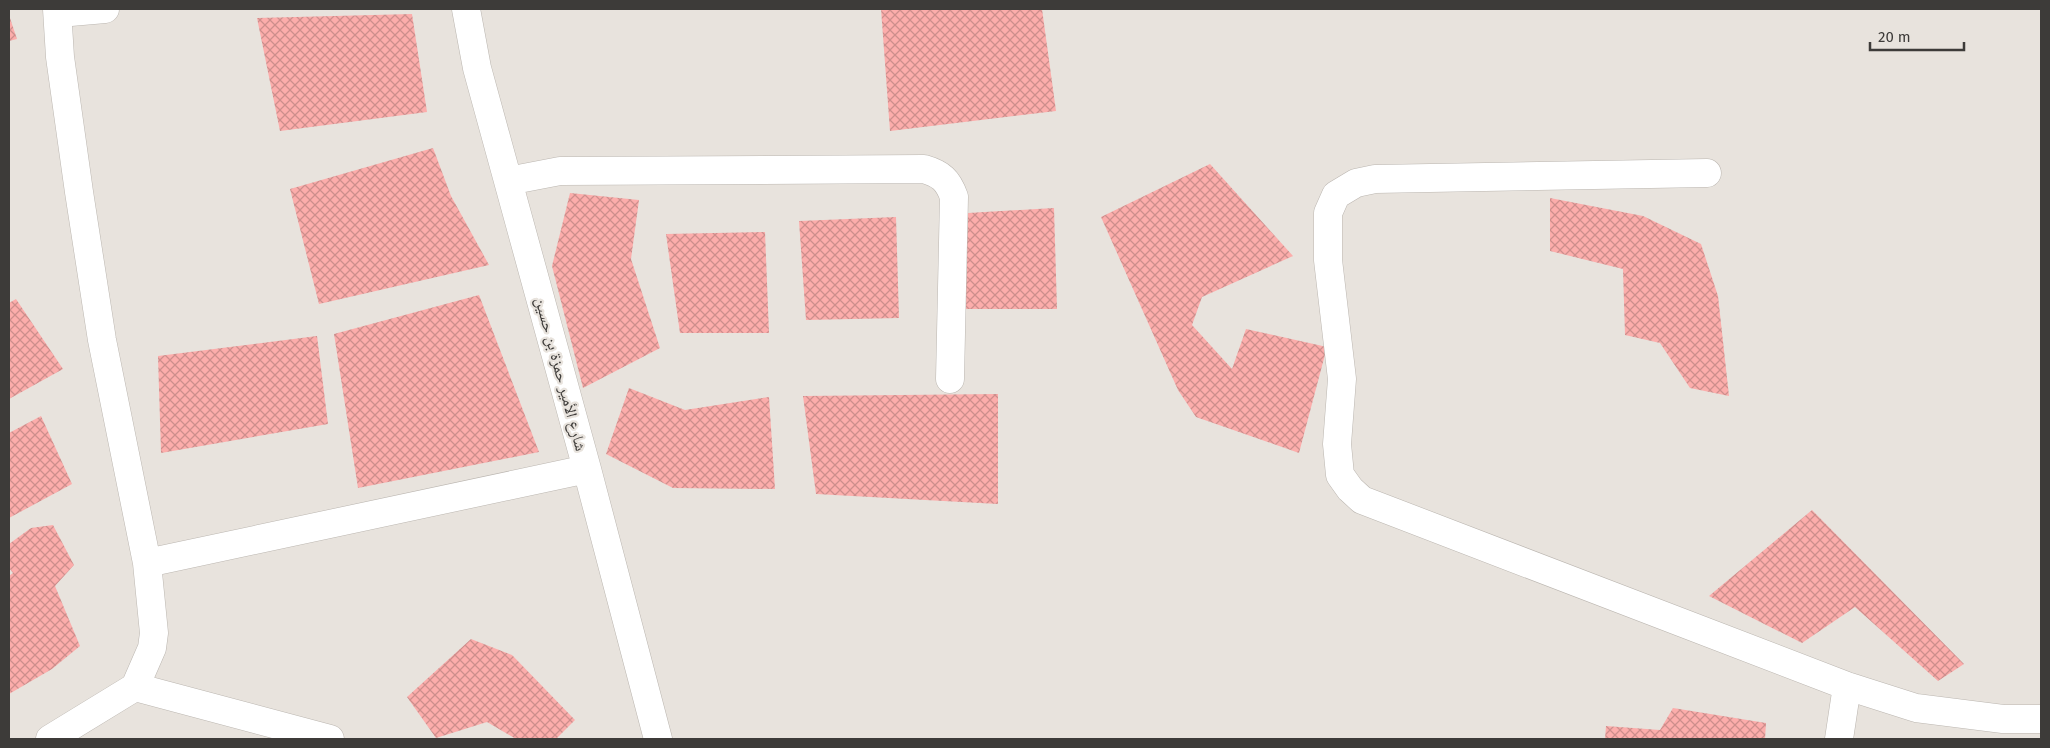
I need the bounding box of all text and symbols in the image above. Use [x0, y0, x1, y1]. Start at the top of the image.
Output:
scale bar [1870, 20, 1964, 52]
text: 20 m [1878, 28, 1911, 46]
street label: شارع الأمير حمزة بن حسين [530, 295, 591, 453]

